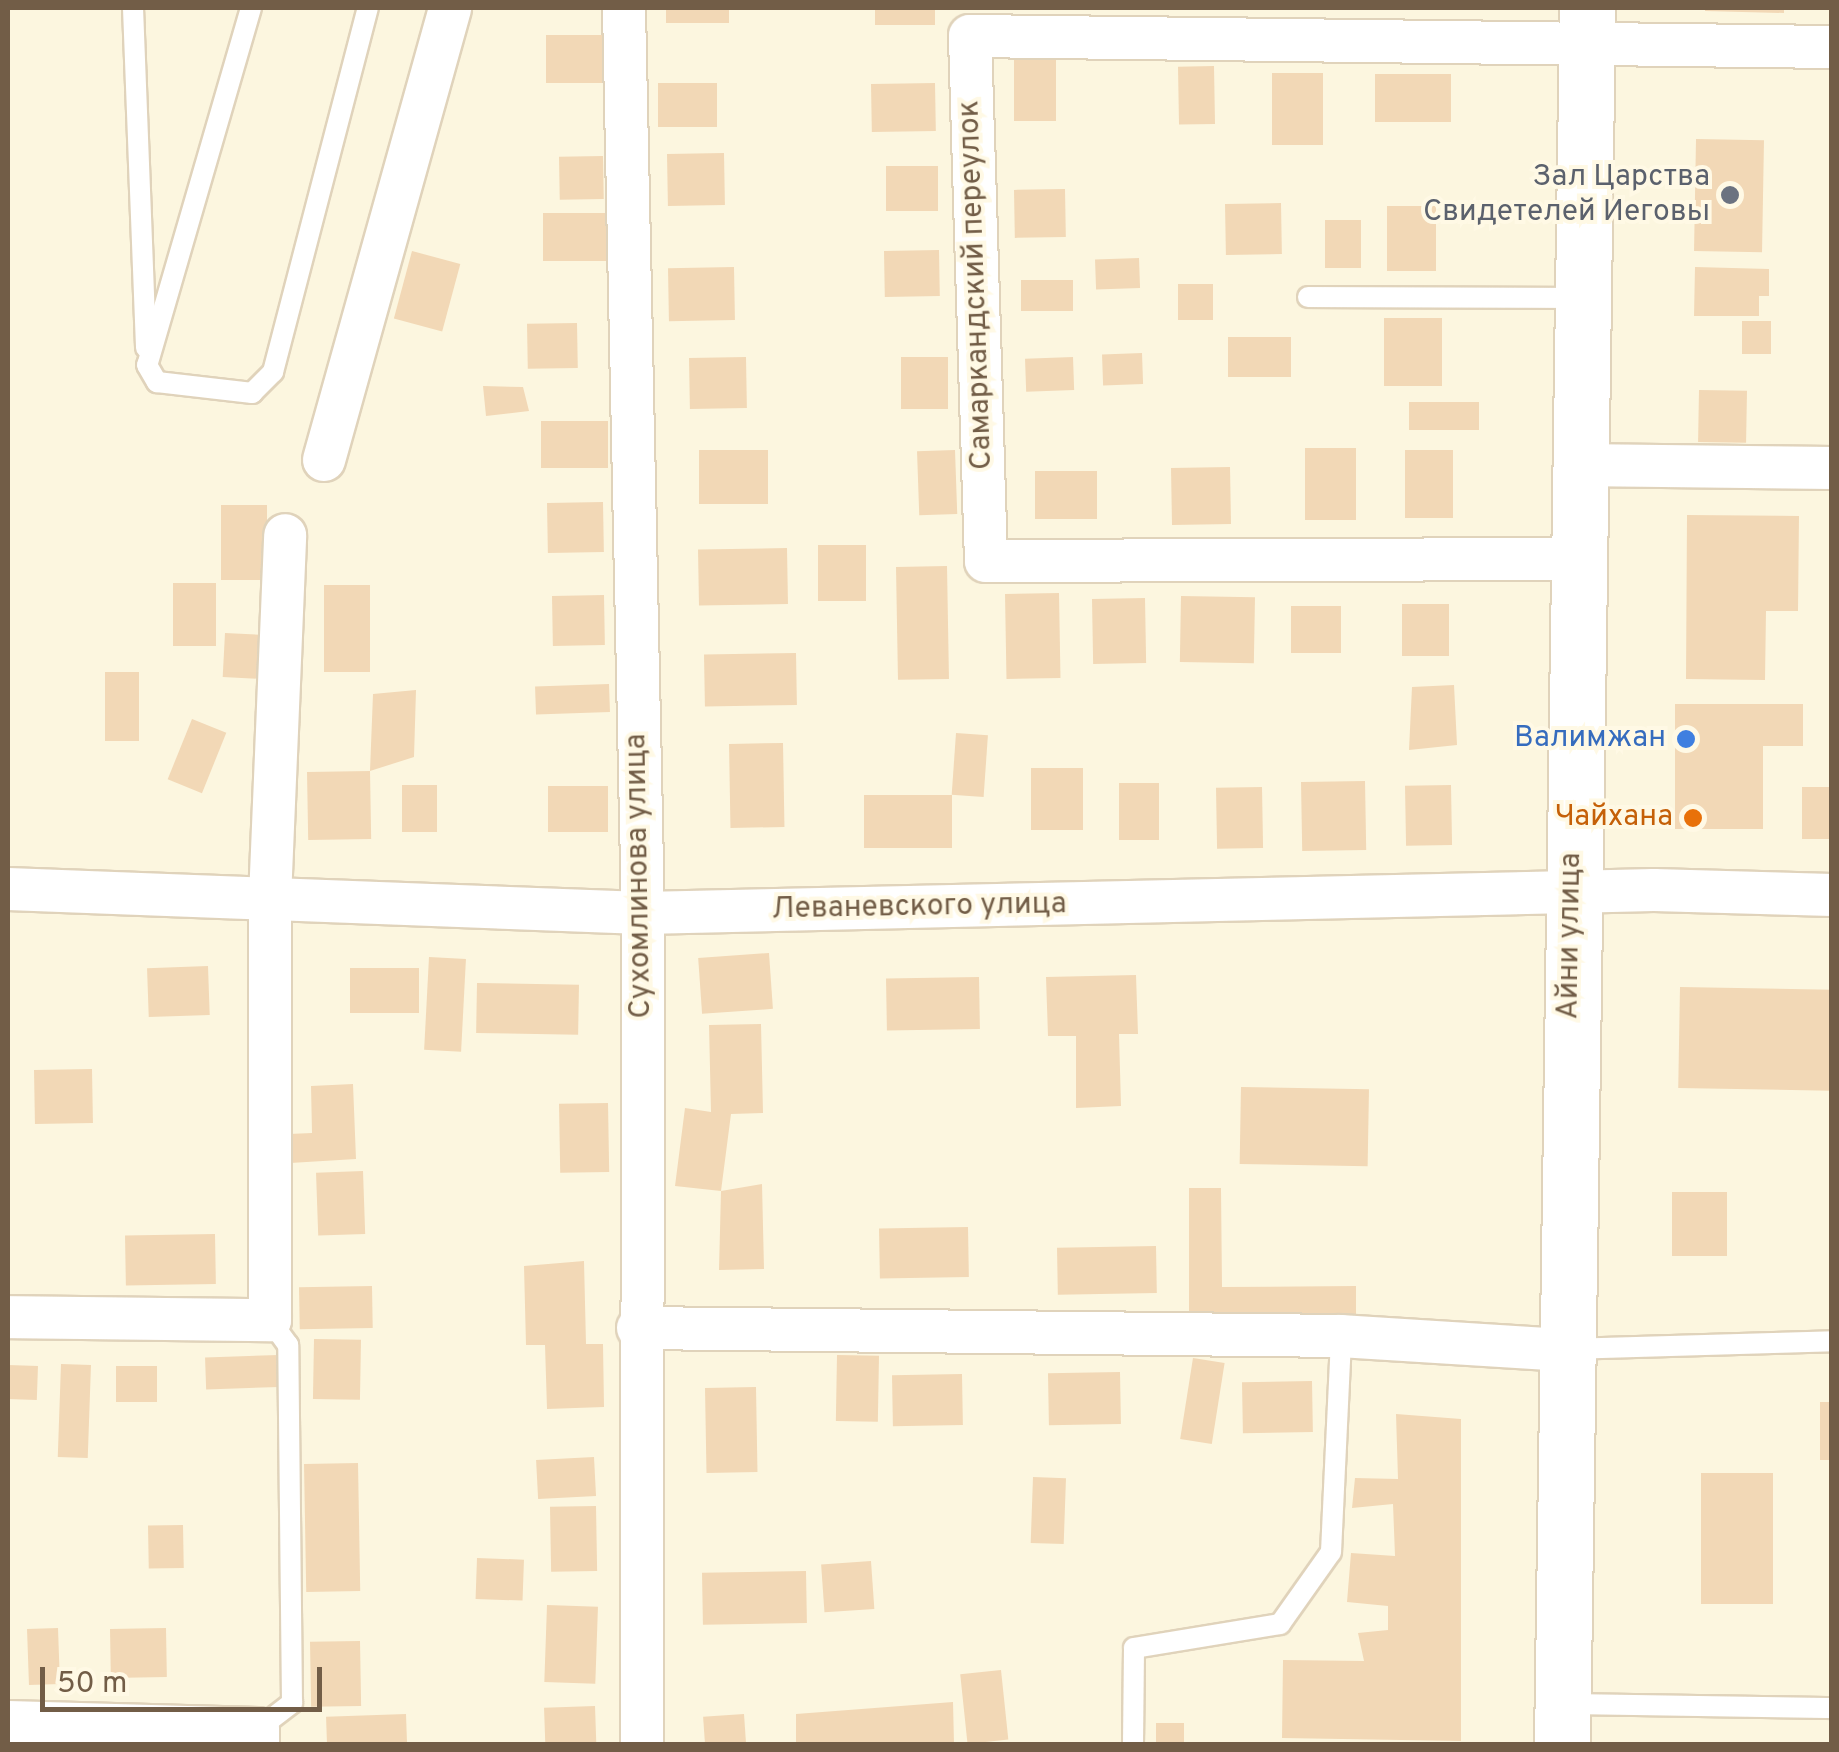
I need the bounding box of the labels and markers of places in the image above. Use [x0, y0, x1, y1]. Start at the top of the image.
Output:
place label: Зал Царства Свидетелей Иеговы [1423, 160, 1710, 230]
marker: Зал Царства Свидетелей Иеговы [1719, 184, 1741, 206]
place label: Валимжан [1514, 721, 1666, 757]
marker: Валимжан [1675, 728, 1697, 750]
place label: Чайхана [1555, 800, 1673, 836]
marker: Чайхана [1682, 807, 1704, 829]

